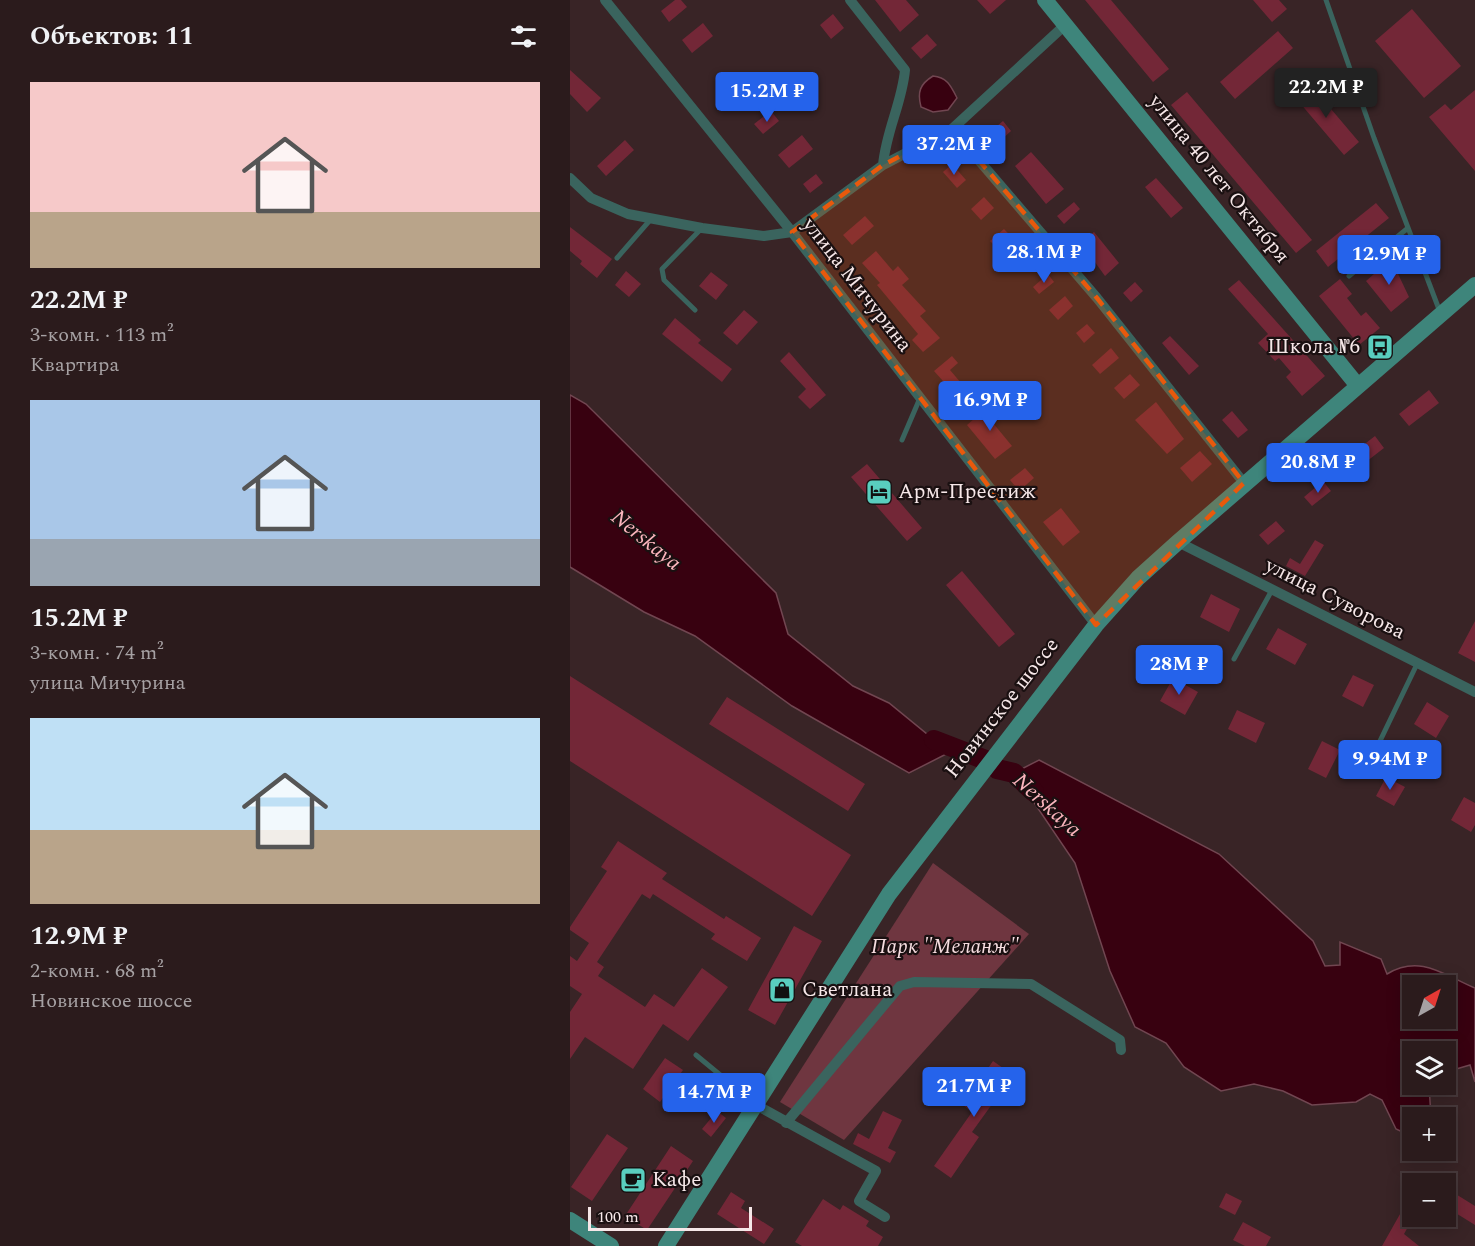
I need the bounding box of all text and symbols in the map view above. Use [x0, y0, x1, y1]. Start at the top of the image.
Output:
text: Объектов: 11 [30, 16, 194, 56]
icon: filters [507, 20, 540, 53]
pin: 22.2M ₽ [1271, 68, 1381, 119]
pin: 15.2M ₽ [712, 72, 822, 123]
text: 22.2M ₽ [1288, 72, 1364, 102]
text: 15.2M ₽ [729, 76, 805, 106]
street label: улица 40 лет Октября [1140, 87, 1297, 271]
icon: home [231, 121, 339, 229]
pin: 37.2M ₽ [899, 125, 1009, 176]
text: 37.2M ₽ [916, 129, 992, 159]
street label: улица Мичурина [793, 210, 920, 360]
pin: 28.1M ₽ [989, 233, 1099, 284]
pin: 12.9M ₽ [1334, 235, 1444, 286]
text: 28.1M ₽ [1006, 237, 1082, 267]
text: 12.9M ₽ [1351, 239, 1427, 269]
text: 22.2M ₽ [30, 280, 128, 320]
text: 3-комн. · 113 m² [30, 320, 174, 350]
place label: Школа №6 [1267, 331, 1360, 363]
bus stop icon: Школа №6 [1365, 332, 1395, 362]
text: Квартира [30, 350, 119, 380]
pin: 16.9M ₽ [935, 381, 1045, 432]
text: 16.9M ₽ [952, 385, 1028, 415]
icon: home [231, 439, 339, 547]
pin: 20.8M ₽ [1263, 443, 1373, 494]
text: 20.8M ₽ [1280, 447, 1356, 477]
place label: Арм-Престиж [898, 476, 1036, 508]
hotel icon: Арм-Престиж [864, 477, 894, 507]
water label: Nerskaya [603, 501, 689, 579]
street label: улица Суворова [1258, 549, 1411, 648]
text: 15.2M ₽ [30, 598, 128, 638]
street label: Новинское шоссе [937, 631, 1067, 785]
text: 3-комн. · 74 m² [30, 638, 164, 668]
pin: 28M ₽ [1137, 645, 1221, 696]
text: 28M ₽ [1150, 649, 1208, 679]
text: улица Мичурина [30, 668, 186, 698]
pin: 9.94M ₽ [1335, 740, 1445, 791]
text: 9.94M ₽ [1352, 744, 1428, 774]
icon: home [231, 757, 339, 865]
water label: Nerskaya [1005, 765, 1089, 845]
text: 12.9M ₽ [30, 916, 128, 956]
park label: Парк "Меланж" [871, 931, 1020, 963]
text: 2-комн. · 68 m² [30, 956, 164, 986]
place label: Светлана [802, 974, 893, 1006]
shop icon: Светлана [767, 975, 797, 1005]
north arrow [1402, 975, 1456, 1029]
map controls [1402, 975, 1456, 1227]
text: Новинское шоссе [30, 986, 193, 1016]
button: layers [1402, 1041, 1456, 1095]
pin: 21.7M ₽ [919, 1067, 1029, 1118]
text: 21.7M ₽ [936, 1071, 1012, 1101]
pin: 14.7M ₽ [659, 1073, 769, 1124]
text: 14.7M ₽ [676, 1077, 752, 1107]
button: + [1402, 1107, 1456, 1161]
place label: Кафе [652, 1164, 701, 1196]
cafe icon: Кафе [618, 1165, 648, 1195]
button: − [1402, 1173, 1456, 1227]
scale bar [588, 1204, 752, 1232]
text: 100 m [597, 1205, 639, 1229]

